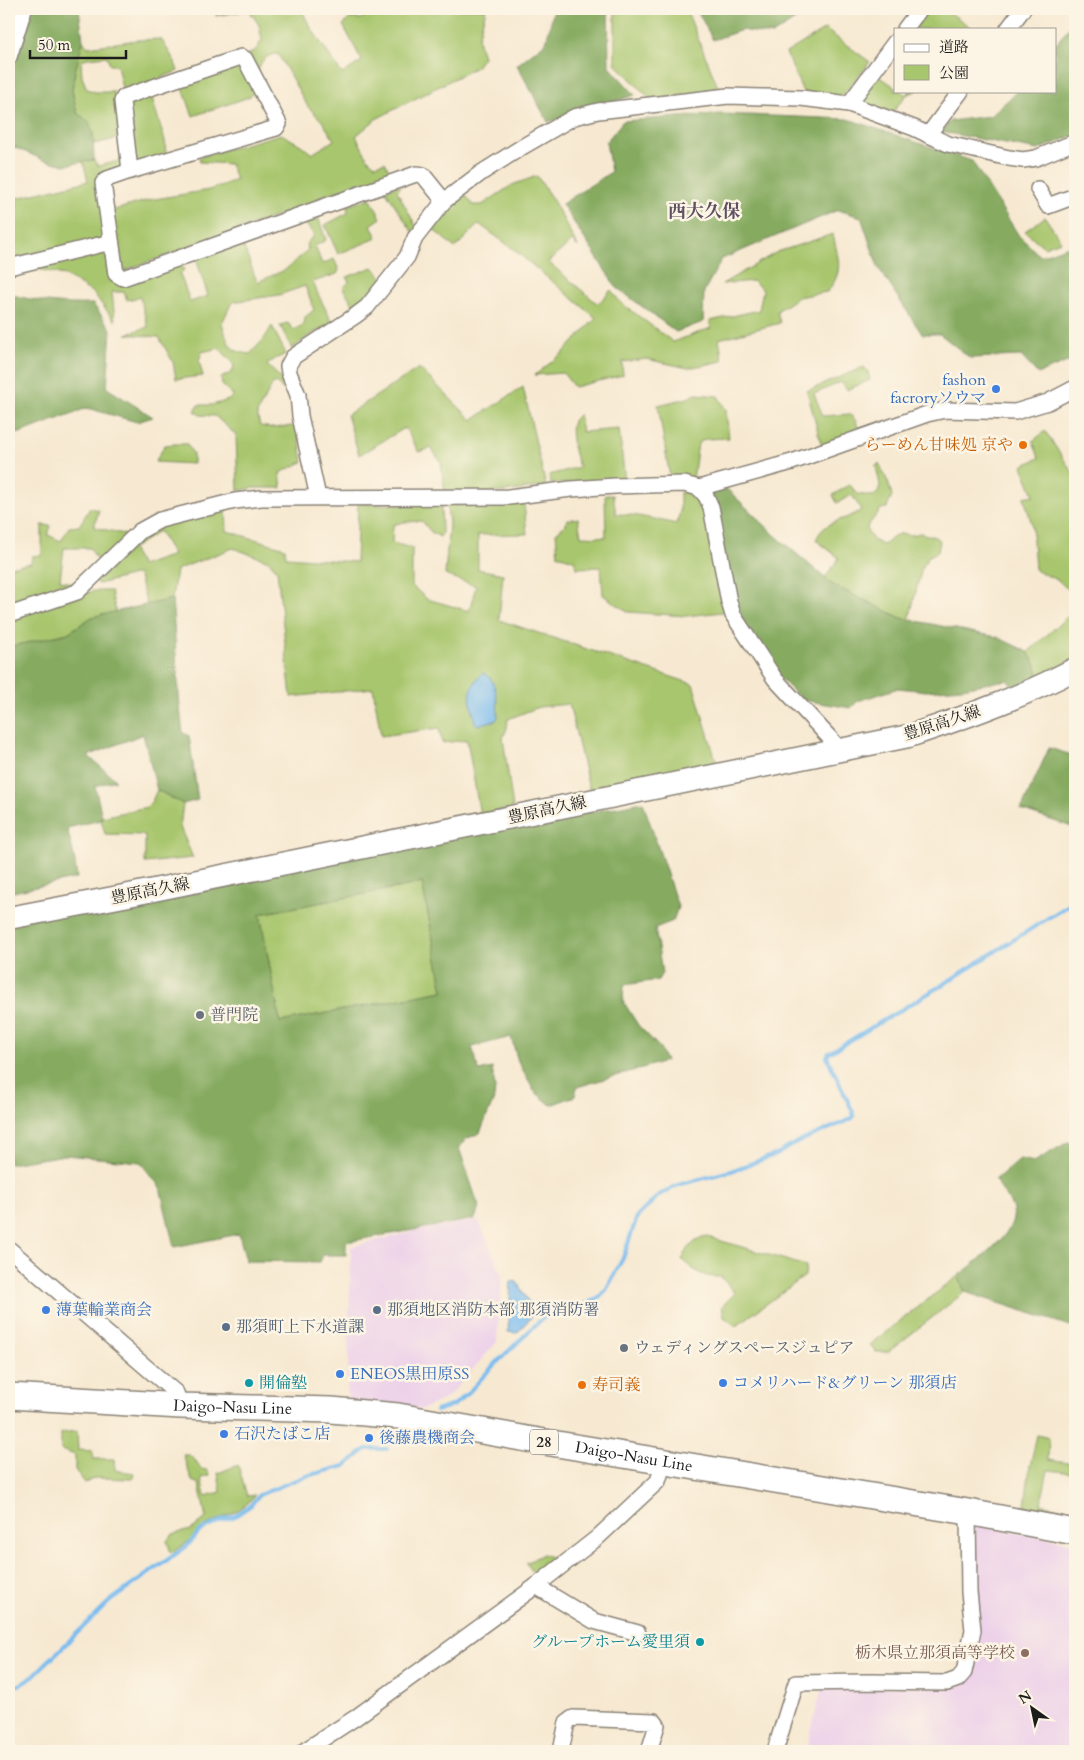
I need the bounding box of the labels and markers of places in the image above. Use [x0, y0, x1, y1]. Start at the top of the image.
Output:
place label: fashon facroryソウマ [890, 369, 986, 409]
marker: fashon facroryソウマ [990, 383, 1002, 395]
place label: らーめん甘味処 京や [865, 434, 1013, 456]
marker: らーめん甘味処 京や [1017, 439, 1029, 451]
place label: 普門院 [210, 1004, 258, 1026]
marker: 普門院 [194, 1009, 206, 1021]
place label: 薄葉輪業商会 [56, 1299, 152, 1321]
place label: 那須地区消防本部 那須消防署 [387, 1299, 599, 1321]
marker: 薄葉輪業商会 [40, 1304, 52, 1316]
marker: 那須地区消防本部 那須消防署 [371, 1304, 383, 1316]
place label: 那須町上下水道課 [236, 1316, 364, 1338]
marker: 那須町上下水道課 [220, 1321, 232, 1333]
place label: ウェディングスペースジュピア [634, 1337, 854, 1359]
marker: ウェディングスペースジュピア [618, 1342, 630, 1354]
place label: ENEOS黒田原SS [350, 1363, 469, 1385]
marker: ENEOS黒田原SS [334, 1368, 346, 1380]
place label: 開倫塾 [259, 1372, 307, 1394]
place label: コメリハード&グリーン 那須店 [733, 1372, 956, 1394]
place label: 寿司義 [592, 1374, 640, 1396]
marker: 開倫塾 [243, 1377, 255, 1389]
marker: コメリハード&グリーン 那須店 [717, 1377, 729, 1389]
marker: 寿司義 [576, 1379, 588, 1391]
place label: 石沢たばこ店 [234, 1423, 330, 1445]
place label: 後藤農機商会 [379, 1427, 475, 1449]
marker: 石沢たばこ店 [218, 1428, 230, 1440]
marker: 後藤農機商会 [363, 1432, 375, 1444]
place label: グループホーム愛里須 [531, 1631, 690, 1653]
marker: グループホーム愛里須 [694, 1636, 706, 1648]
place label: 栃木県立那須高等学校 [855, 1642, 1015, 1664]
marker: 栃木県立那須高等学校 [1019, 1647, 1031, 1659]

